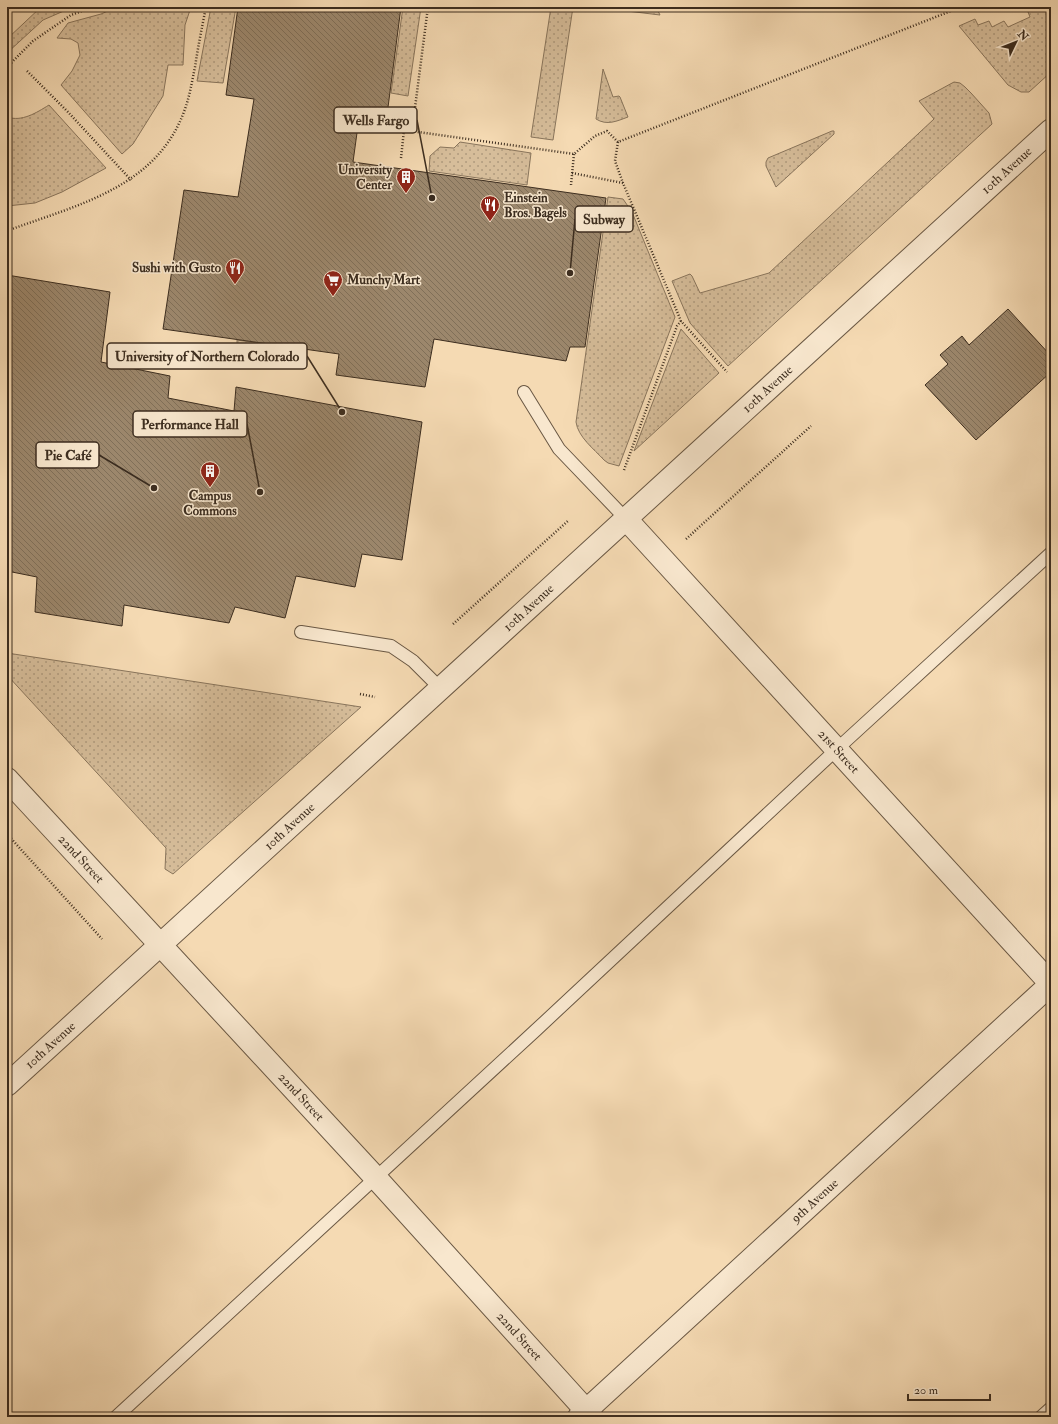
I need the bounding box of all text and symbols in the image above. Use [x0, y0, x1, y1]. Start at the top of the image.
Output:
north arrow [996, 22, 1036, 62]
text: N [1014, 27, 1032, 44]
callout: Wells Fargo [334, 107, 417, 133]
text: Wells Fargo [342, 112, 410, 130]
street label: 10th Avenue [978, 143, 1036, 198]
place label: University Center [338, 162, 393, 193]
building icon: University Center [395, 166, 417, 194]
place label: Einstein Bros. Bagels [504, 190, 567, 222]
restaurant icon: Einstein Bros. Bagels [479, 194, 501, 222]
callout: Subway [575, 206, 633, 232]
text: Subway [583, 211, 626, 229]
restaurant icon: Sushi with Gusto [224, 257, 246, 285]
place label: Sushi with Gusto [132, 260, 222, 276]
supermarket icon: Munchy Mart [322, 269, 344, 297]
place label: Munchy Mart [346, 272, 421, 289]
callout: University of Northern Colorado [107, 343, 307, 369]
text: University of Northern Colorado [115, 348, 300, 366]
street label: 10th Avenue [739, 362, 797, 416]
callout: Performance Hall [133, 411, 247, 437]
text: Performance Hall [141, 416, 239, 433]
callout: Pie Café [36, 442, 99, 468]
text: Pie Café [45, 447, 93, 464]
building icon: Campus Commons [199, 460, 221, 488]
place label: Campus Commons [183, 488, 237, 519]
street label: 10th Avenue [500, 580, 558, 635]
street label: 21st Street [814, 726, 863, 777]
street label: 10th Avenue [261, 799, 319, 854]
street label: 22nd Street [55, 831, 107, 887]
street label: 10th Avenue [22, 1018, 79, 1072]
street label: 22nd Street [275, 1069, 327, 1125]
street label: 9th Avenue [787, 1175, 842, 1227]
street label: 22nd Street [493, 1309, 545, 1364]
scale bar [908, 1376, 990, 1402]
text: 20 m [914, 1383, 939, 1398]

